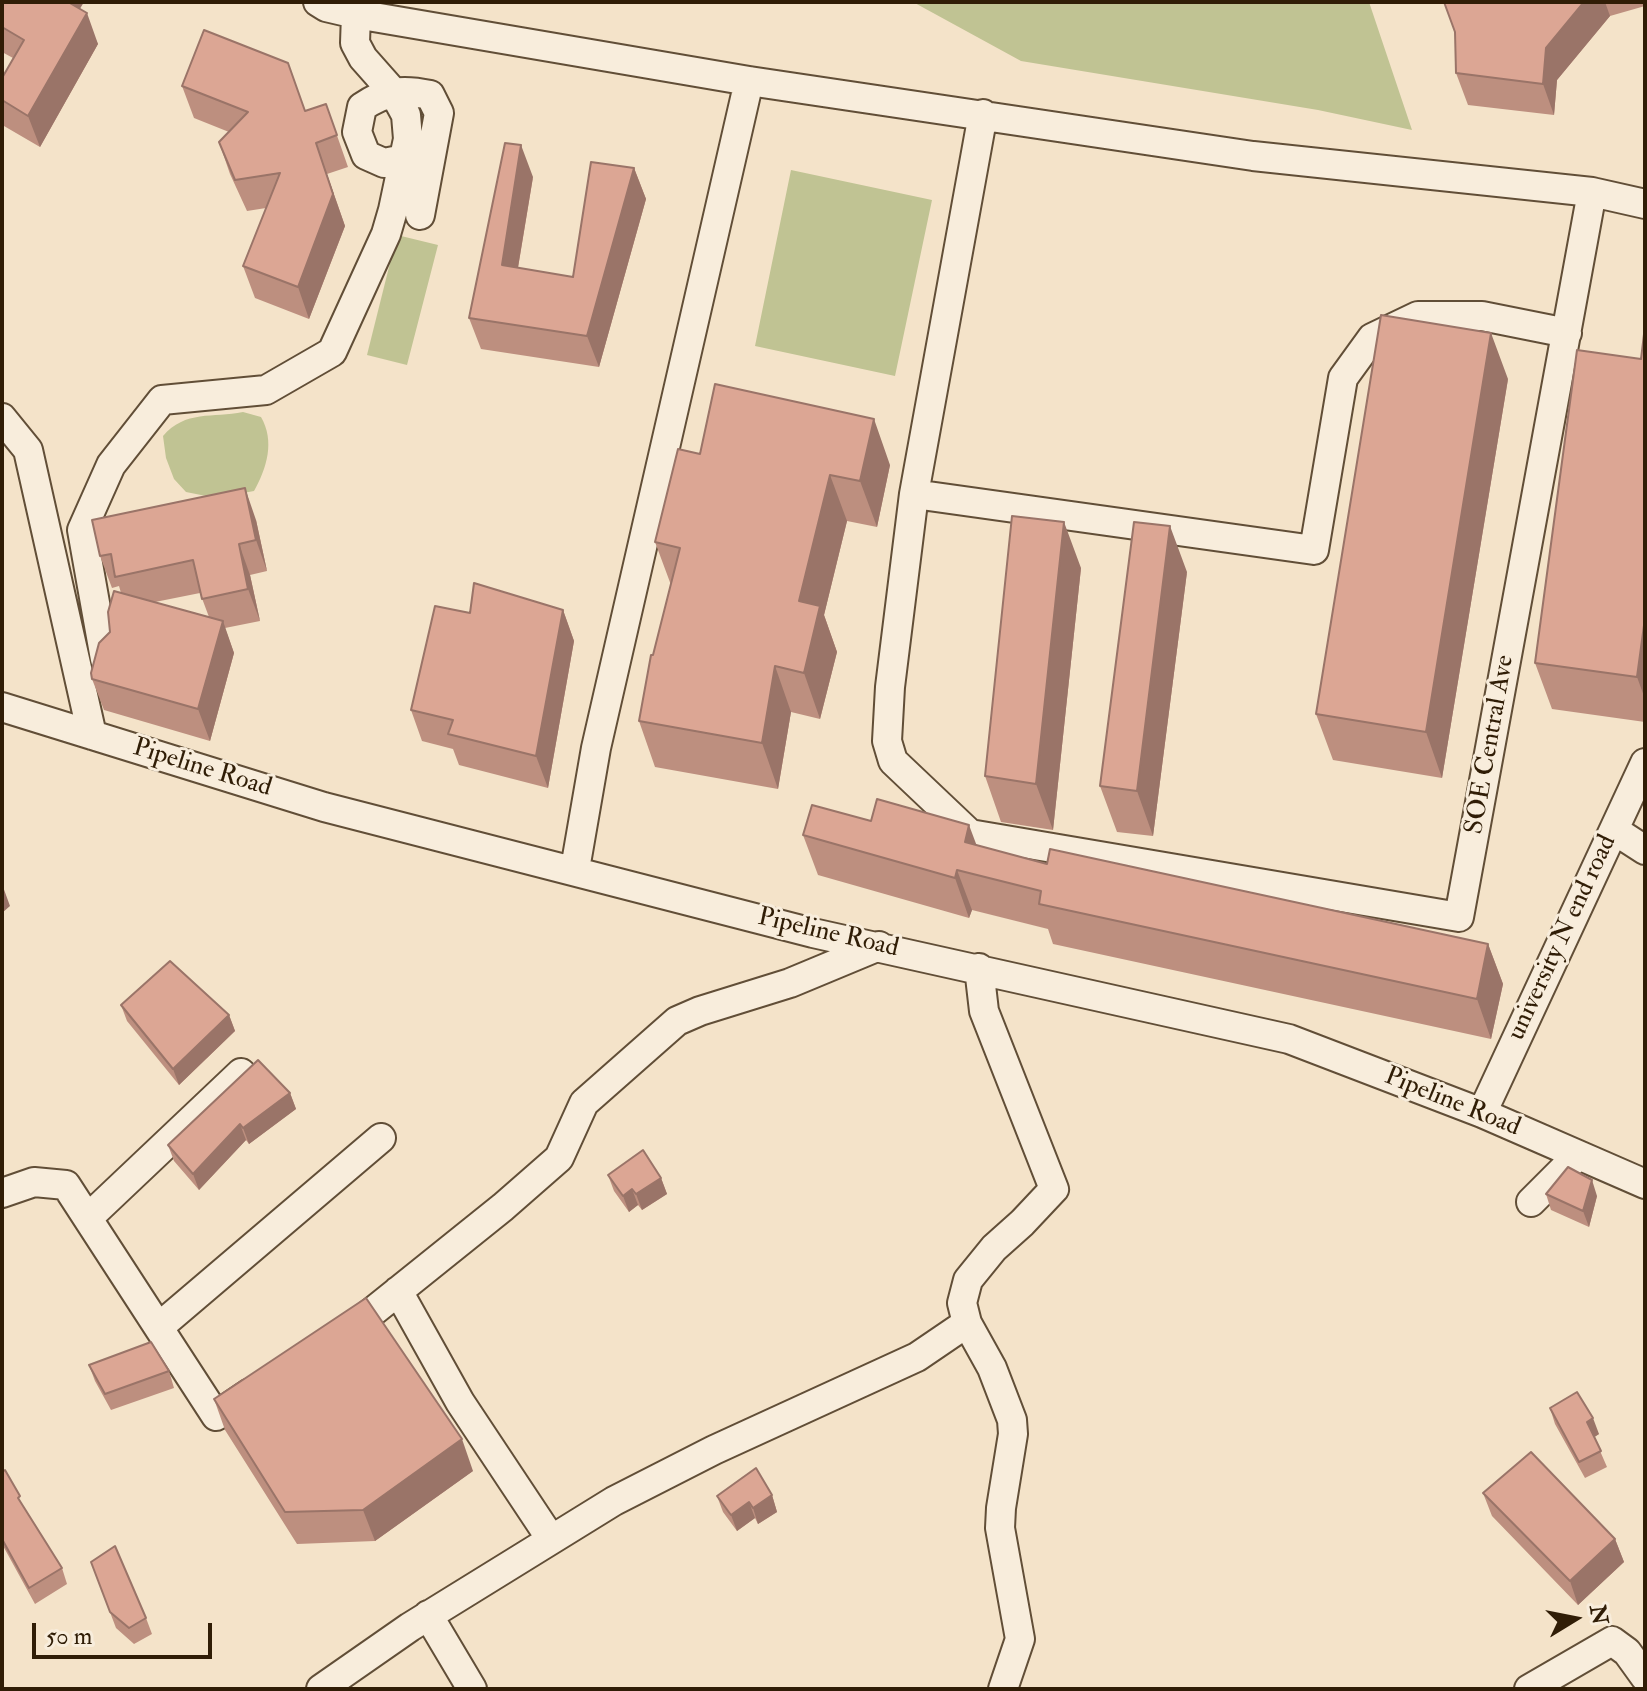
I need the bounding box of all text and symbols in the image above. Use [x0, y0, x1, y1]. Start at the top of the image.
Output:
street label: SOE Central Ave [1460, 653, 1522, 837]
street label: Pipeline Road [129, 733, 275, 805]
street label: university N end road [1502, 830, 1624, 1046]
street label: Pipeline Road [755, 903, 901, 965]
street label: Pipeline Road [1380, 1062, 1524, 1144]
north arrow [1535, 1579, 1615, 1659]
text: N [1583, 1603, 1614, 1627]
scale bar [36, 1607, 216, 1657]
text: 50 m [46, 1621, 92, 1652]

